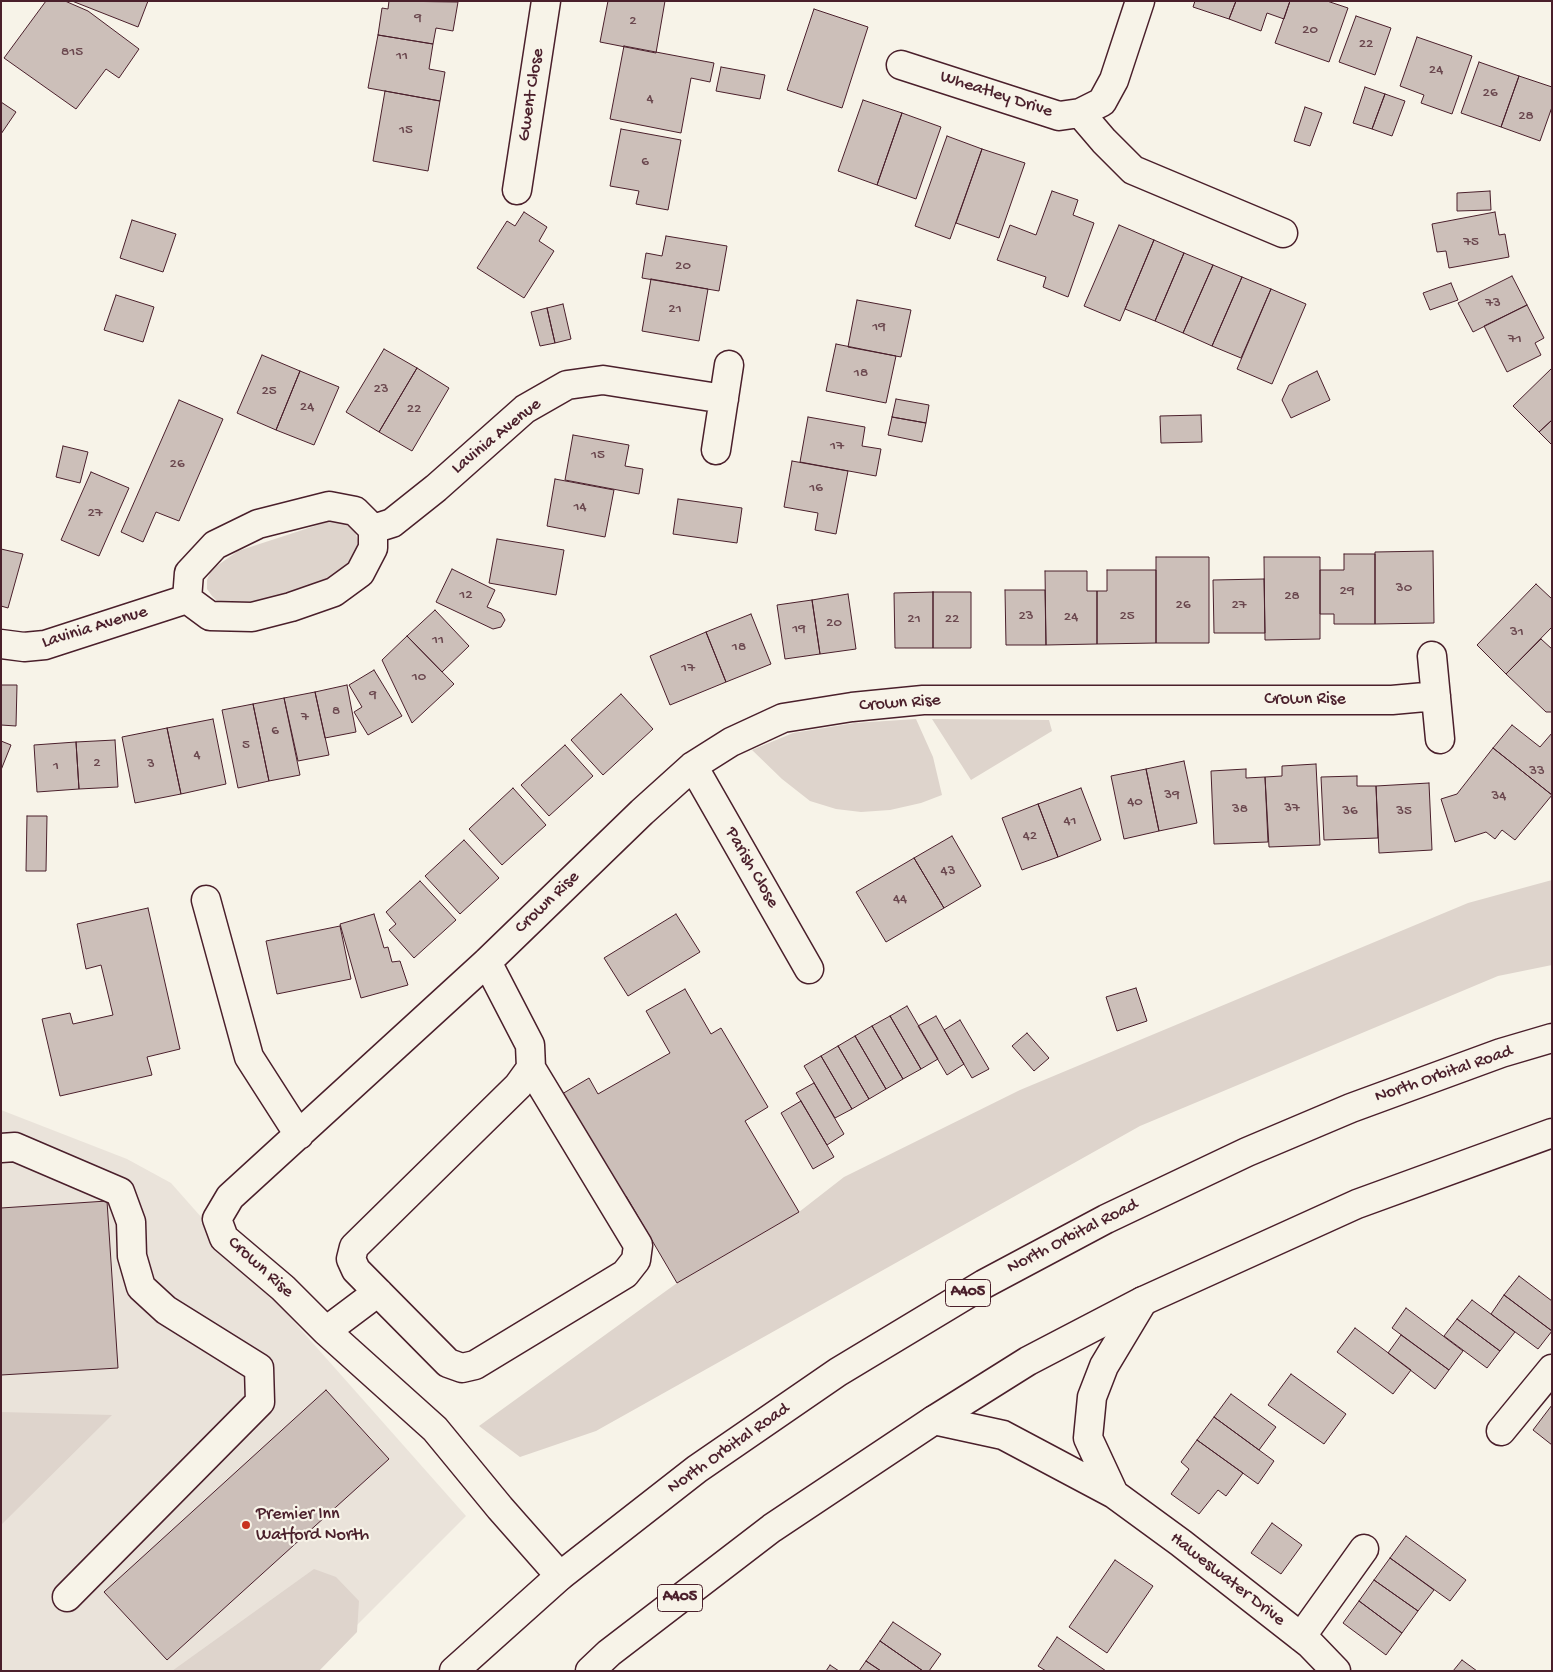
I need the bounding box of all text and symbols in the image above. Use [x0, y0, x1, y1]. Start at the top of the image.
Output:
house number: 9 [414, 10, 422, 28]
house number: 2 [629, 13, 637, 31]
house number: 20 [1302, 22, 1318, 40]
house number: 22 [1359, 36, 1373, 54]
house number: 815 [61, 44, 83, 62]
street label: Gwent Close [514, 47, 550, 143]
house number: 11 [396, 48, 408, 66]
house number: 24 [1429, 62, 1443, 80]
street label: Wheatley Drive [937, 67, 1055, 123]
house number: 26 [1483, 85, 1497, 103]
house number: 4 [646, 91, 654, 109]
house number: 28 [1518, 108, 1534, 126]
house number: 15 [399, 122, 413, 140]
house number: 6 [641, 154, 649, 172]
house number: 75 [1463, 234, 1479, 252]
house number: 20 [675, 258, 691, 276]
house number: 73 [1485, 295, 1501, 313]
house number: 21 [668, 301, 682, 319]
house number: 19 [872, 319, 886, 337]
house number: 71 [1508, 331, 1522, 349]
house number: 18 [854, 365, 868, 383]
house number: 23 [373, 381, 389, 399]
house number: 25 [261, 383, 277, 401]
street label: Lavinia Avenue [448, 394, 546, 480]
house number: 24 [300, 399, 314, 417]
house number: 22 [407, 401, 421, 419]
house number: 17 [830, 438, 844, 456]
house number: 15 [591, 447, 605, 465]
house number: 26 [170, 456, 184, 474]
house number: 16 [809, 480, 823, 498]
house number: 14 [573, 499, 587, 517]
house number: 27 [87, 505, 103, 523]
house number: 30 [1396, 580, 1412, 598]
house number: 29 [1340, 583, 1354, 601]
house number: 12 [459, 587, 473, 605]
house number: 28 [1284, 588, 1300, 606]
house number: 26 [1176, 597, 1190, 615]
house number: 27 [1231, 597, 1247, 615]
street label: Lavinia Avenue [40, 602, 150, 654]
house number: 23 [1018, 608, 1034, 626]
house number: 25 [1119, 608, 1135, 626]
house number: 24 [1064, 609, 1078, 627]
house number: 21 [907, 611, 921, 629]
house number: 22 [945, 611, 959, 629]
house number: 20 [826, 615, 842, 633]
house number: 19 [792, 621, 806, 639]
house number: 31 [1510, 624, 1524, 642]
house number: 11 [432, 632, 444, 650]
house number: 18 [732, 639, 746, 657]
house number: 17 [681, 660, 695, 678]
house number: 10 [412, 669, 426, 687]
house number: 9 [369, 687, 377, 705]
street label: Crown Rise [1264, 689, 1346, 711]
street label: Crown Rise [859, 690, 941, 718]
house number: 8 [332, 703, 340, 721]
house number: 7 [301, 709, 309, 727]
house number: 6 [271, 723, 279, 741]
house number: 5 [242, 737, 250, 755]
house number: 4 [193, 747, 201, 765]
house number: 2 [93, 755, 101, 773]
house number: 3 [147, 756, 155, 774]
house number: 1 [53, 758, 59, 776]
house number: 33 [1529, 763, 1545, 781]
house number: 39 [1164, 787, 1180, 805]
house number: 34 [1492, 788, 1506, 806]
house number: 40 [1127, 794, 1143, 812]
house number: 37 [1284, 800, 1300, 818]
house number: 38 [1232, 801, 1248, 819]
house number: 36 [1342, 803, 1358, 821]
house number: 35 [1396, 803, 1412, 821]
house number: 41 [1063, 813, 1077, 831]
street label: Parish Close [719, 824, 783, 912]
house number: 42 [1023, 828, 1037, 846]
house number: 43 [941, 863, 955, 881]
street label: Crown Rise [511, 867, 585, 939]
house number: 44 [893, 891, 907, 909]
street label: North Orbital Road [1372, 1041, 1516, 1109]
street label: North Orbital Road [1004, 1195, 1142, 1279]
street label: Crown Rise [222, 1233, 298, 1303]
road number: A405 [946, 1280, 990, 1306]
street label: North Orbital Road [664, 1399, 794, 1499]
place label: Premier Inn Watford North [256, 1504, 369, 1546]
marker: Premier Inn Watford North [240, 1519, 252, 1531]
street label: Haweswater Drive [1165, 1528, 1289, 1632]
road number: A405 [658, 1585, 702, 1612]

